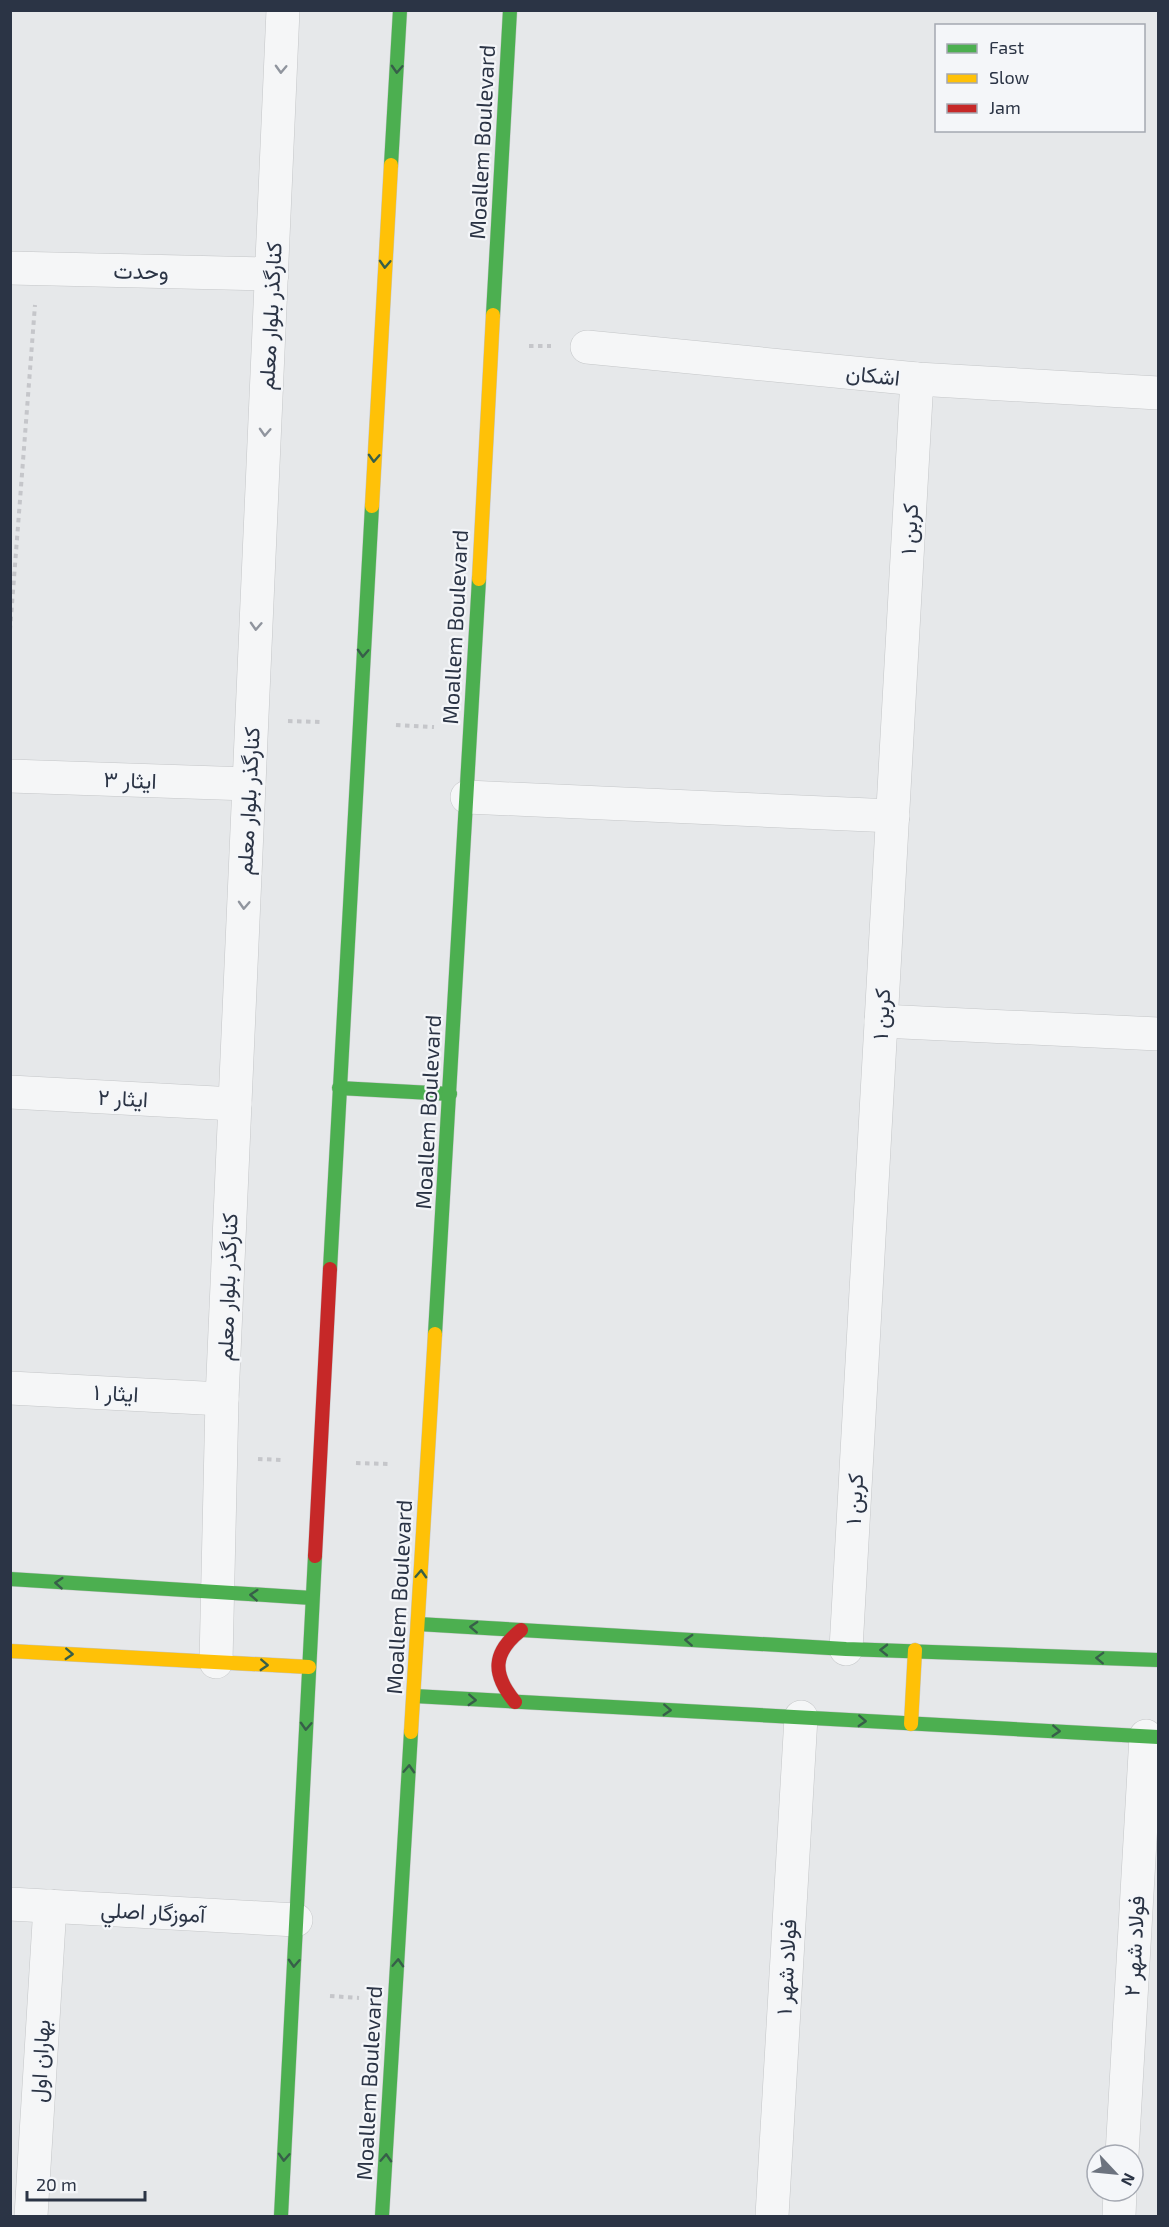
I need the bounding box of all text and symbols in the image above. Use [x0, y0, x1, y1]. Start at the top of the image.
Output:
legend [935, 24, 1145, 132]
text: Fast [989, 36, 1024, 58]
street label: Moallem Boulevard [463, 44, 499, 240]
one-way arrow [274, 64, 287, 73]
one-way arrow [390, 64, 403, 73]
text: Slow [989, 66, 1030, 88]
text: Jam [989, 96, 1021, 118]
street label: کنارگذر بلوار معلم [252, 241, 289, 391]
street label: وحدت [113, 257, 169, 285]
one-way arrow [379, 259, 392, 268]
street label: اشکان [845, 358, 901, 391]
one-way arrow [259, 427, 271, 436]
one-way arrow [368, 454, 381, 463]
street label: کربن ۱ [894, 502, 924, 555]
street label: Moallem Boulevard [436, 529, 472, 725]
one-way arrow [250, 622, 263, 631]
one-way arrow [357, 648, 370, 657]
street label: کنارگذر بلوار معلم [230, 726, 267, 876]
street label: ایثار ۳ [103, 765, 157, 795]
one-way arrow [237, 901, 250, 910]
street label: کربن ۱ [866, 987, 896, 1040]
street label: Moallem Boulevard [409, 1014, 445, 1210]
street label: ایثار ۲ [97, 1083, 149, 1113]
street label: کنارگذر بلوار معلم [210, 1212, 245, 1362]
street label: ایثار ۱ [93, 1378, 139, 1408]
street label: کربن ۱ [839, 1472, 869, 1525]
street label: Moallem Boulevard [380, 1499, 416, 1695]
one-way arrow [415, 1570, 428, 1579]
one-way arrow [55, 1576, 64, 1589]
one-way arrow [249, 1588, 258, 1601]
one-way arrow [469, 1620, 478, 1633]
one-way arrow [685, 1633, 694, 1646]
one-way arrow [880, 1643, 889, 1656]
one-way arrow [64, 1647, 73, 1660]
one-way arrow [1096, 1651, 1105, 1664]
one-way arrow [259, 1658, 268, 1671]
one-way arrow [468, 1693, 477, 1706]
one-way arrow [662, 1704, 671, 1717]
one-way arrow [857, 1714, 866, 1727]
one-way arrow [299, 1721, 312, 1730]
one-way arrow [1052, 1725, 1061, 1738]
one-way arrow [403, 1764, 416, 1773]
street label: آموزگار اصلي [100, 1895, 208, 1934]
street label: فولاد شهر ۲ [1117, 1895, 1151, 1997]
street label: فولاد شهر ۱ [770, 1918, 802, 2016]
one-way arrow [287, 1958, 300, 1967]
one-way arrow [391, 1959, 404, 1968]
street label: Moallem Boulevard [350, 1985, 386, 2181]
street label: بهاران اول [24, 2019, 56, 2103]
north arrow [1085, 2143, 1145, 2203]
one-way arrow [277, 2153, 290, 2162]
one-way arrow [379, 2154, 392, 2163]
scale bar [27, 2164, 146, 2202]
text: N [1118, 2170, 1140, 2189]
text: 20 m [36, 2173, 77, 2195]

